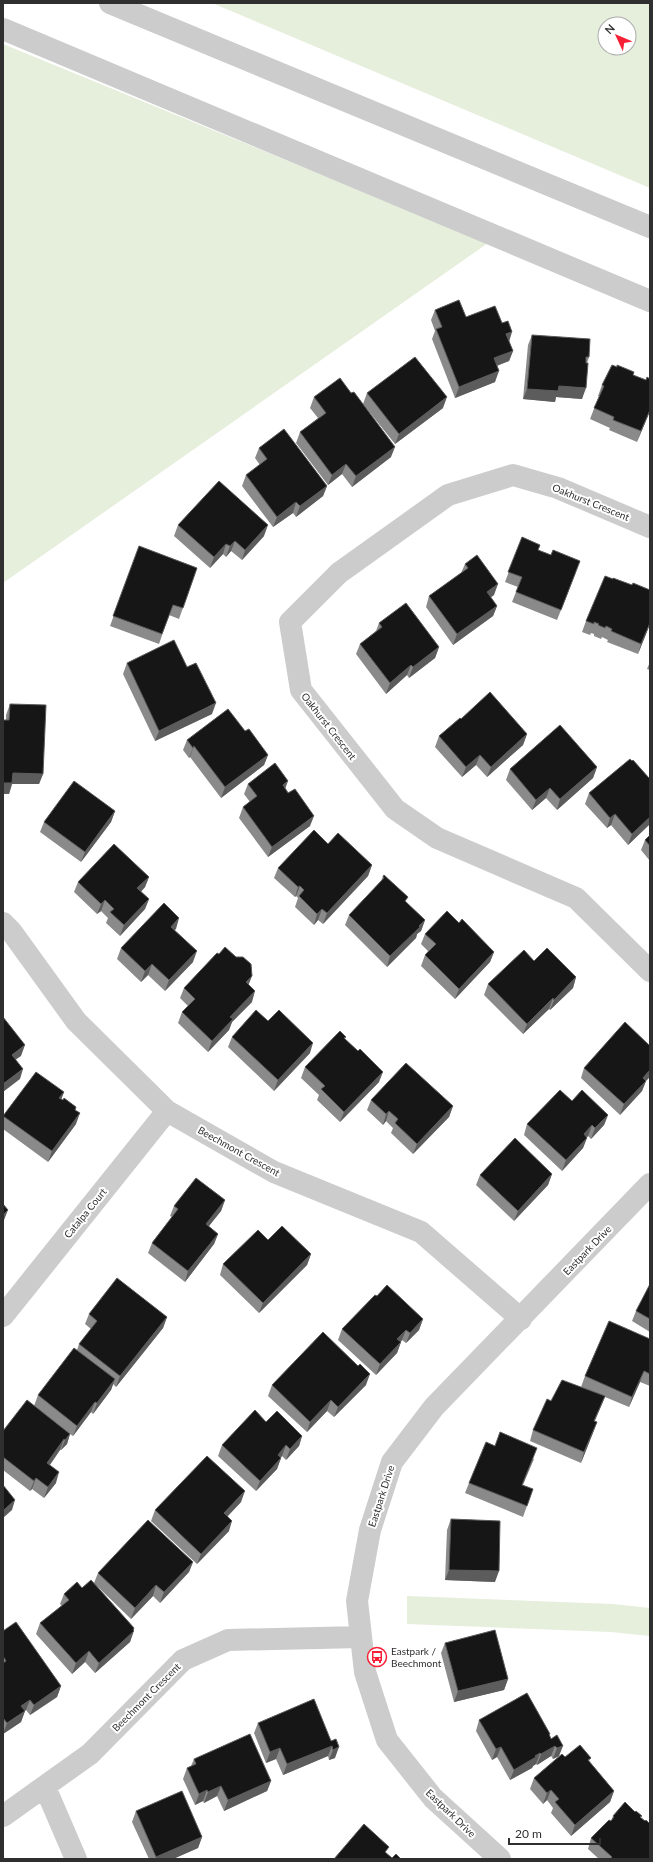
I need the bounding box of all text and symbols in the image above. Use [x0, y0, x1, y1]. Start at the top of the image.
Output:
north arrow [597, 16, 637, 56]
text: N [602, 21, 617, 36]
street label: Oakhurst Crescent [551, 481, 632, 523]
street label: Oakhurst Crescent [299, 690, 359, 762]
street label: Beechmont Crescent [196, 1124, 282, 1179]
street label: Catalpa Court [61, 1185, 109, 1240]
street label: Eastpark Drive [560, 1223, 614, 1277]
street label: Eastpark Drive [365, 1464, 397, 1528]
place label: Eastpark / Beechmont [391, 1645, 442, 1669]
bus stop icon: Eastpark / Beechmont [366, 1646, 388, 1668]
street label: Beechmont Crescent [109, 1660, 183, 1734]
street label: Eastpark Drive [424, 1786, 478, 1840]
scale bar [509, 1820, 600, 1846]
text: 20 m [515, 1826, 542, 1841]

